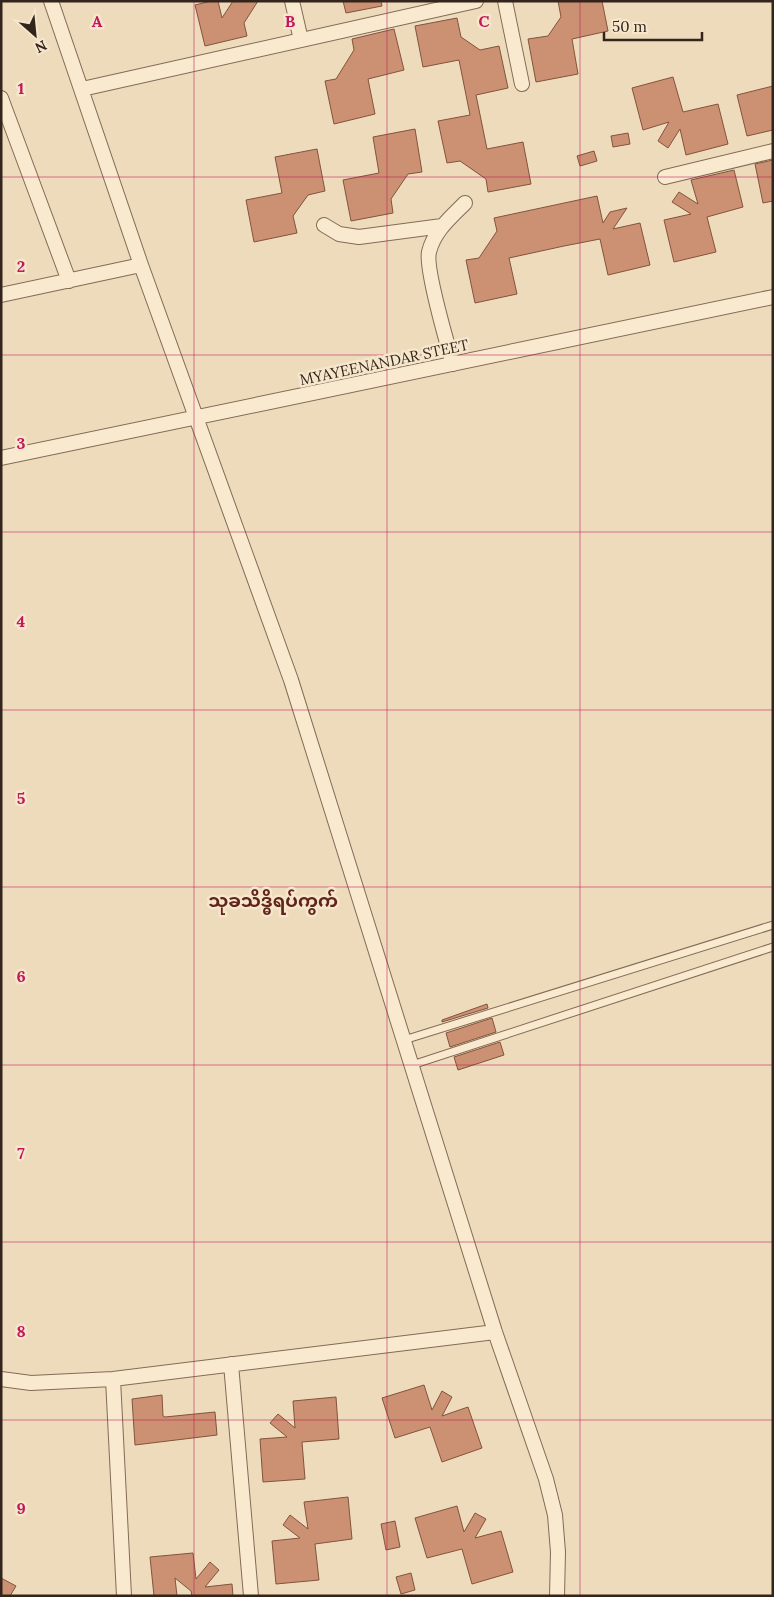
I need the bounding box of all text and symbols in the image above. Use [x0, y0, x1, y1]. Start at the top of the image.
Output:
north arrow [10, 10, 60, 60]
scale bar [604, 10, 702, 42]
text: A [92, 11, 103, 31]
text: B [285, 11, 296, 31]
text: C [478, 11, 490, 31]
text: 50 m [612, 17, 647, 36]
text: N [32, 36, 50, 57]
text: 1 [18, 78, 24, 98]
text: 2 [17, 256, 25, 276]
street label: MYAYEENANDAR STEET [298, 335, 471, 389]
text: 3 [17, 433, 26, 453]
text: 4 [17, 611, 26, 631]
text: 5 [17, 788, 26, 808]
district label: သုခသိဒ္ဓိရပ်ကွက် [208, 889, 338, 915]
text: 6 [16, 966, 26, 986]
text: 7 [17, 1143, 25, 1163]
text: 8 [16, 1321, 26, 1341]
text: 9 [16, 1498, 26, 1518]

